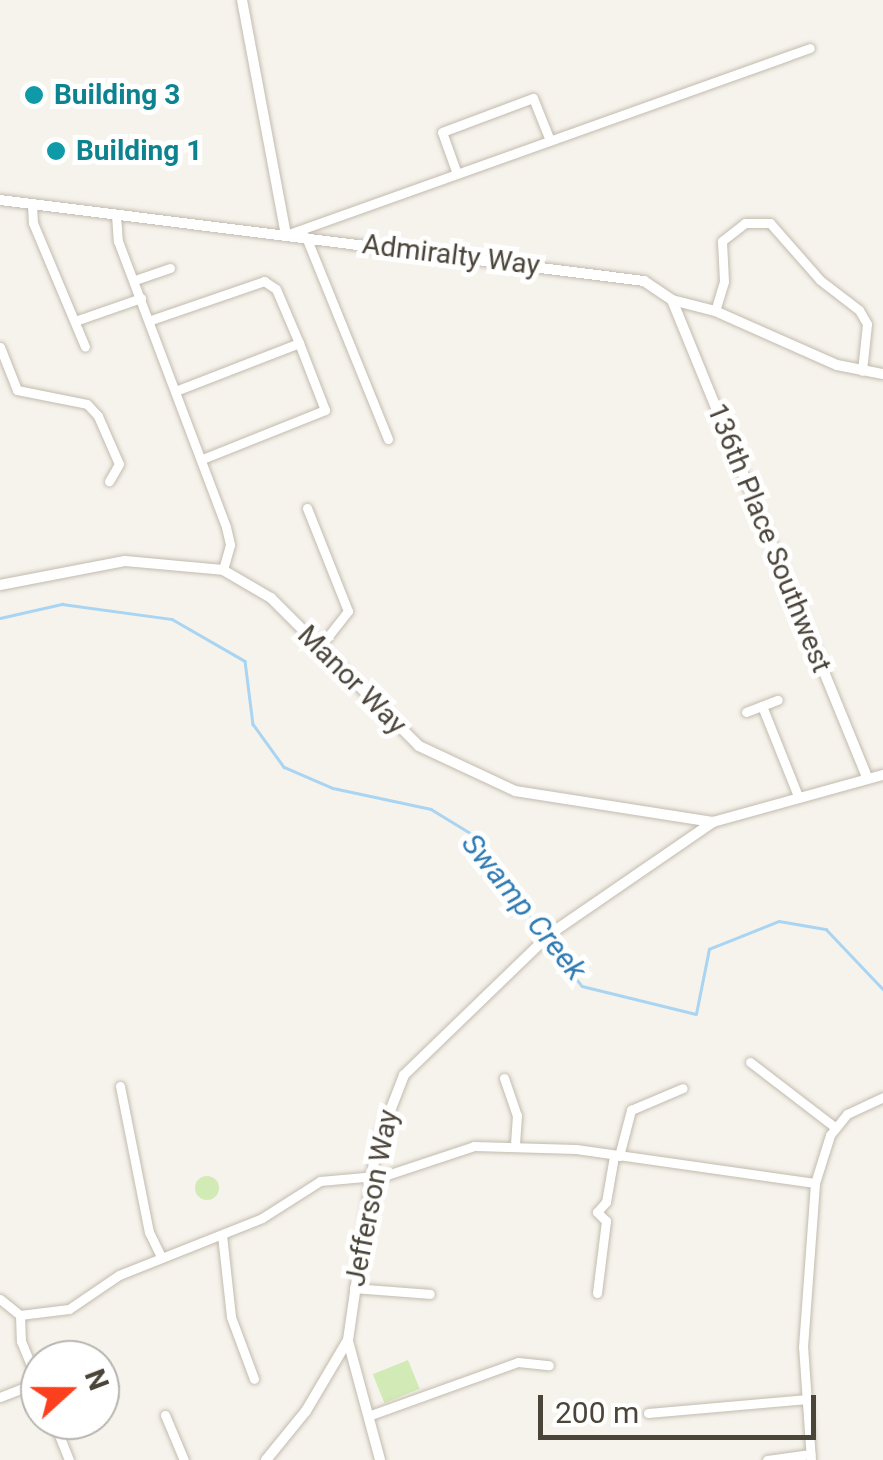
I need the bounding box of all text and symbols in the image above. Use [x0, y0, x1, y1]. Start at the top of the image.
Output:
place label: Building 3 [54, 78, 180, 112]
marker: Building 3 [23, 84, 45, 106]
place label: Building 1 [76, 134, 202, 168]
marker: Building 1 [45, 140, 67, 162]
street label: Admiralty Way [360, 227, 542, 283]
street label: 136th Place Southwest [700, 399, 838, 677]
street label: Manor Way [291, 619, 413, 741]
water label: Swamp Creek [454, 826, 594, 988]
street label: Jefferson Way [338, 1107, 406, 1289]
north arrow [20, 1340, 120, 1440]
text: N [78, 1365, 116, 1395]
scale bar [543, 1375, 820, 1437]
text: 200 m [555, 1395, 639, 1430]

